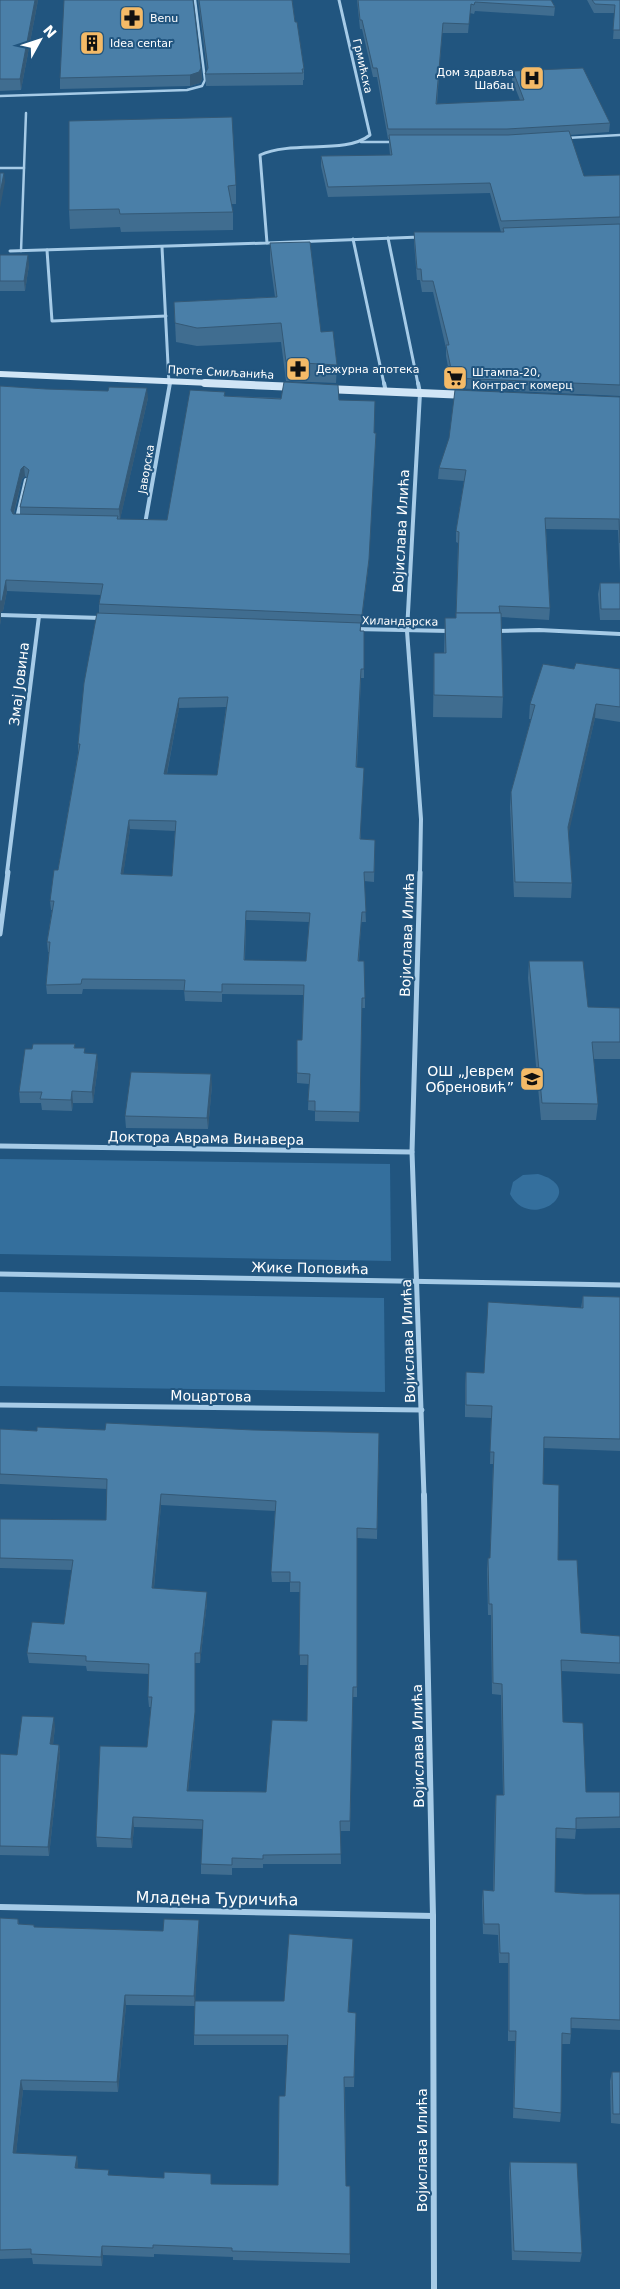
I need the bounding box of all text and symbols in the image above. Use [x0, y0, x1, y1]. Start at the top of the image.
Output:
pharmacy icon: Benu [119, 5, 145, 31]
place label: Benu [150, 12, 178, 25]
north arrow [15, 15, 65, 65]
text: N [40, 22, 60, 41]
building icon: Idea centar [79, 30, 105, 56]
place label: Idea centar [110, 37, 173, 50]
street label: Грмићска [350, 37, 375, 95]
hospital icon: Дом здравља Шабац [519, 65, 545, 91]
place label: Дом здравља Шабац [437, 66, 514, 92]
pharmacy icon: Дежурна апотека [285, 356, 311, 382]
street label: Проте Смиљанића [167, 363, 275, 382]
place label: Дежурна апотека [316, 363, 419, 376]
supermarket icon: Штампа-20, Контраст комерц [442, 365, 468, 391]
place label: Штампа-20, Контраст комерц [472, 366, 573, 392]
street label: Јаворска [136, 444, 157, 496]
street label: Војислава Илића [390, 469, 412, 593]
street label: Хиландарска [362, 614, 438, 629]
street label: Змај Јовина [6, 641, 32, 727]
street label: Војислава Илића [397, 873, 417, 997]
place label: ОШ „Јеврем Обреновић” [425, 1063, 514, 1095]
school or university icon: ОШ „Јеврем Обреновић” [519, 1066, 545, 1092]
street label: Доктора Аврама Винавера [108, 1128, 304, 1148]
street label: Жике Поповића [251, 1259, 369, 1277]
street label: Војислава Илића [398, 1279, 418, 1403]
street label: Моцартова [170, 1387, 252, 1405]
street label: Војислава Илића [409, 1684, 427, 1808]
street label: Младена Ђуричића [135, 1888, 299, 1909]
street label: Војислава Илића [414, 2088, 430, 2212]

